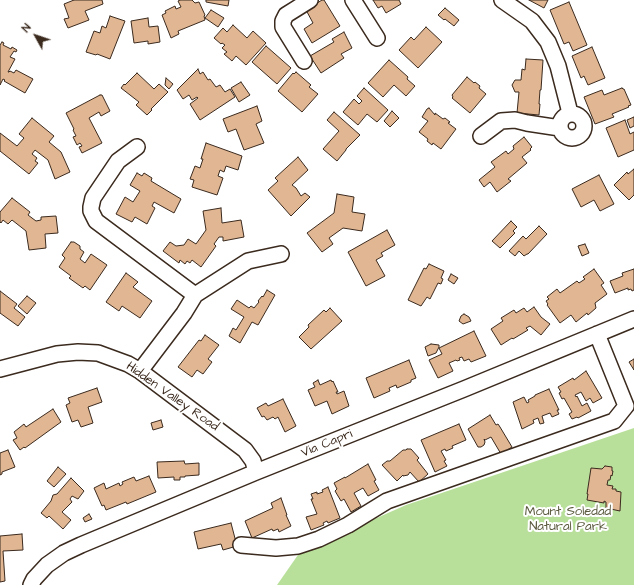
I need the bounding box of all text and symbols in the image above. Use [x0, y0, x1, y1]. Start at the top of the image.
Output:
north arrow [16, 16, 56, 56]
text: N [18, 20, 34, 35]
street label: Hidden Valley Road [122, 359, 222, 435]
street label: Via Capri [299, 427, 355, 461]
park label: Mount Soledad Natural Park [525, 504, 611, 535]

